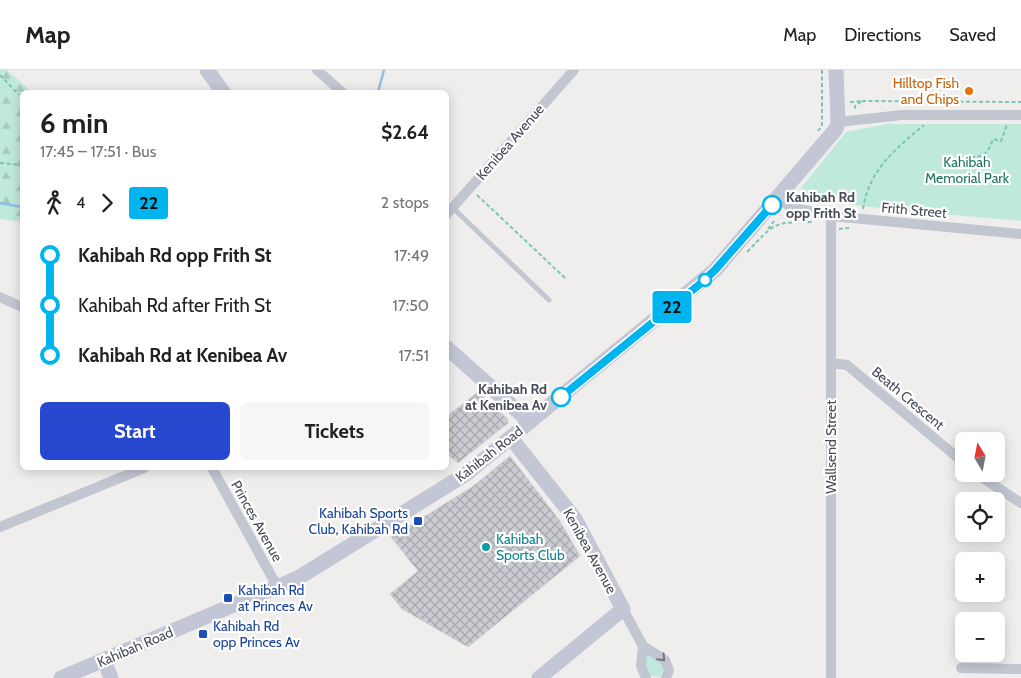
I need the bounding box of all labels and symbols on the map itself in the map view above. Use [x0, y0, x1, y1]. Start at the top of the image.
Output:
place label: Hilltop Fish and Chips [893, 74, 959, 108]
marker: Hilltop Fish and Chips [963, 85, 975, 97]
street label: Kenibea Avenue [472, 100, 548, 184]
park label: Kahibah Memorial Park [925, 153, 1010, 187]
place label: Kahibah Rd opp Frith St [786, 188, 857, 222]
marker: Kahibah Rd opp Frith St [762, 195, 782, 215]
street label: Frith Street [881, 198, 948, 222]
unlabelled marker [698, 273, 712, 287]
line badge: 22 [650, 291, 694, 323]
street label: Beath Crescent [868, 362, 948, 434]
place label: Kahibah Rd at Kenibea Av [465, 380, 547, 414]
marker: Kahibah Rd at Kenibea Av [551, 387, 571, 407]
street label: Wallsend Street [822, 400, 840, 494]
street label: Kahibah Road [452, 422, 526, 486]
north arrow [955, 432, 1005, 482]
street label: Princes Avenue [227, 477, 287, 565]
place label: Kahibah Sports Club, Kahibah Rd [309, 504, 408, 538]
street label: Kenibea Avenue [559, 505, 621, 597]
marker: Kahibah Sports Club, Kahibah Rd [412, 515, 424, 527]
place label: Kahibah Sports Club [496, 530, 565, 564]
marker: Kahibah Sports Club [480, 541, 492, 553]
place label: Kahibah Rd at Princes Av [238, 581, 313, 615]
marker: Kahibah Rd at Princes Av [222, 592, 234, 604]
place label: Kahibah Rd opp Princes Av [213, 617, 300, 651]
street label: Kahibah Road [94, 623, 176, 671]
marker: Kahibah Rd opp Princes Av [197, 628, 209, 640]
one-way arrow [656, 653, 665, 662]

